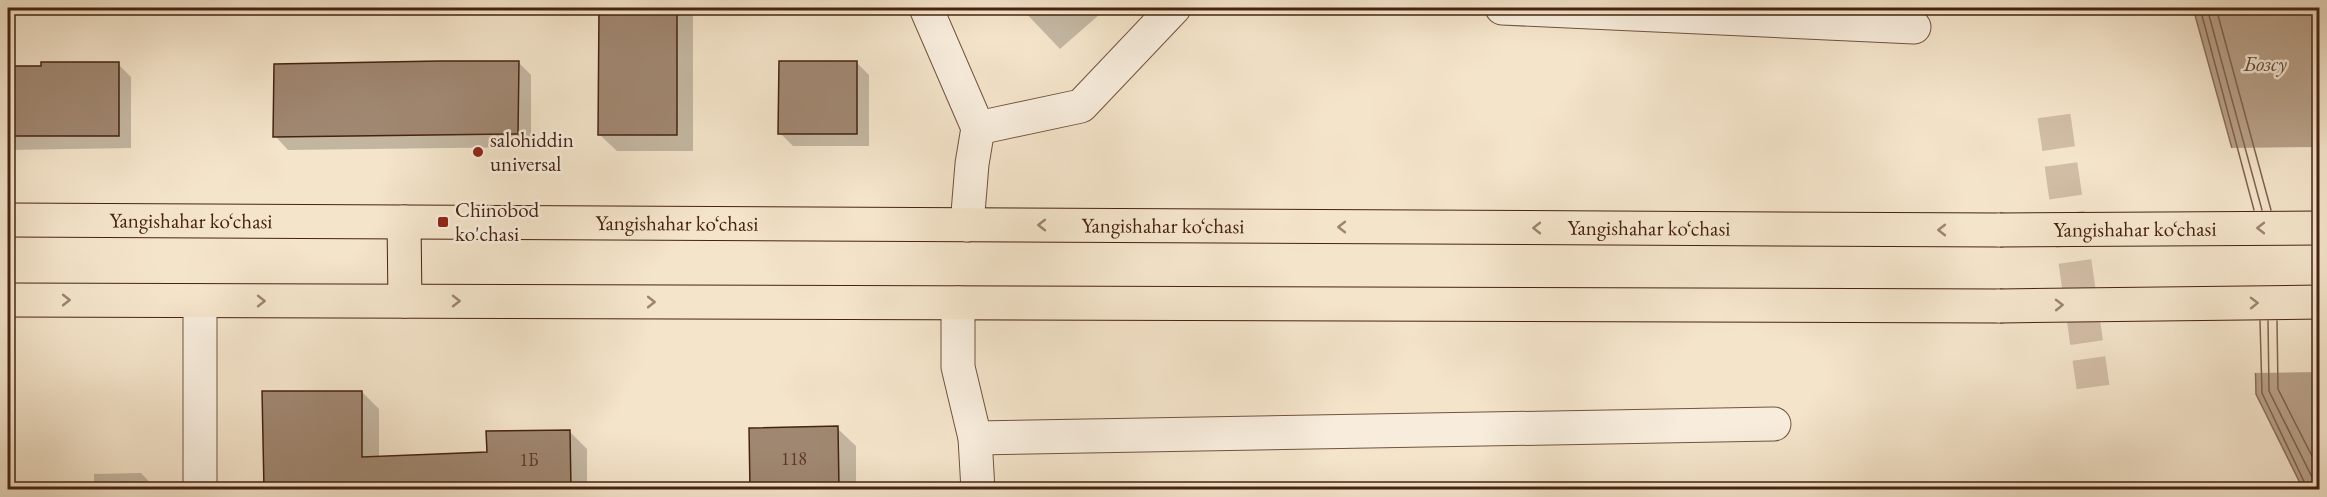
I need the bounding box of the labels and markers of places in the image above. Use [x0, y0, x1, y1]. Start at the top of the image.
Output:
place label: salohiddin universal [490, 126, 574, 177]
marker: salohiddin universal [471, 145, 485, 159]
place label: Chinobod ko'chasi [455, 196, 540, 247]
marker: Chinobod ko'chasi [436, 215, 450, 229]

